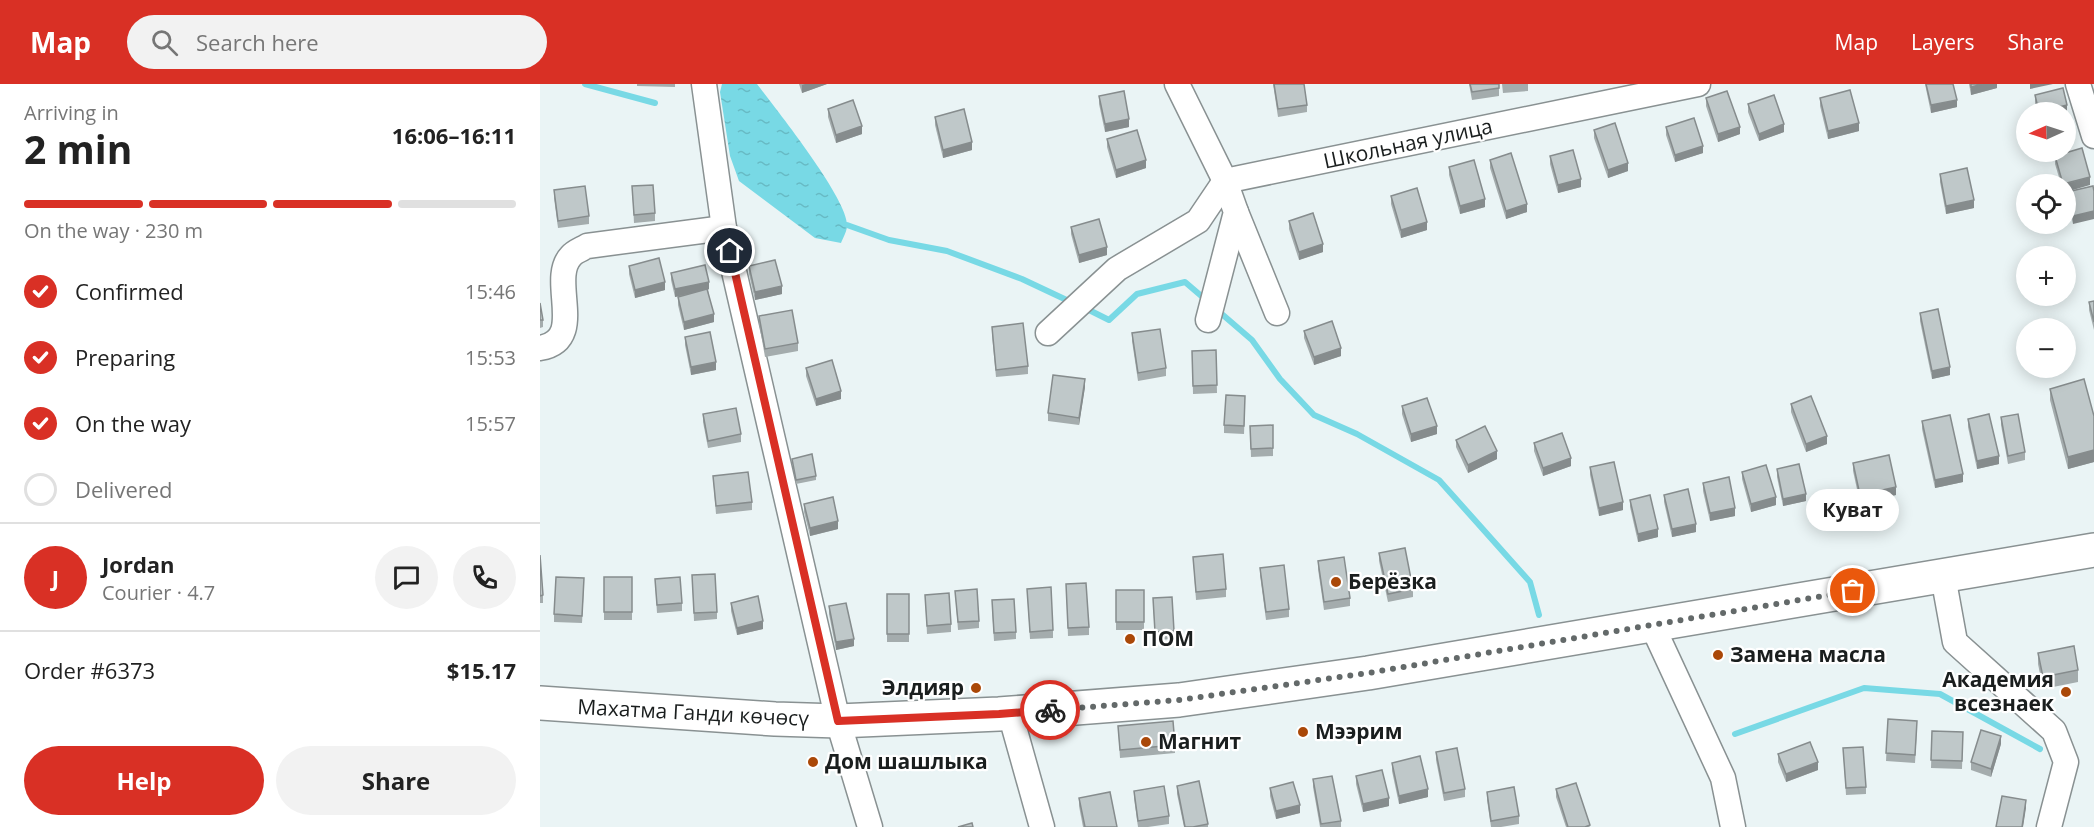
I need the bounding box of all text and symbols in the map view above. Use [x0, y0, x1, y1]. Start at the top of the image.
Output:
search box [127, 15, 547, 69]
text: Map [30, 23, 91, 61]
icon: search [148, 26, 181, 59]
text: Search here [196, 27, 319, 57]
text: Map [1835, 28, 1878, 56]
text: Layers [1911, 28, 1975, 56]
text: Share [2008, 28, 2064, 56]
text: Arriving in [24, 99, 119, 126]
north arrow [2016, 102, 2076, 162]
map controls [2016, 102, 2076, 378]
street label: Школьная улица [1321, 111, 1495, 175]
text: 16:06–16:11 [392, 120, 516, 150]
text: 2 min [24, 122, 132, 175]
button: locate [2016, 174, 2076, 234]
text: On the way · 230 m [24, 217, 203, 244]
pin [704, 225, 755, 276]
icon: home [713, 234, 746, 267]
button: + [2016, 246, 2076, 306]
icon: check [24, 275, 57, 308]
text: Confirmed [75, 276, 184, 306]
text: 15:46 [465, 278, 516, 305]
button: − [2016, 318, 2076, 378]
icon: check [24, 341, 57, 374]
text: Preparing [75, 342, 175, 372]
text: 15:53 [465, 344, 516, 371]
icon: check [24, 407, 57, 440]
text: On the way [75, 408, 191, 438]
text: 15:57 [465, 410, 516, 437]
text: Delivered [75, 474, 173, 504]
callout: Куват [1806, 489, 1900, 531]
text: Куват [1822, 496, 1883, 523]
button: chat [375, 546, 438, 609]
button: phone [453, 546, 516, 609]
text: Jordan [102, 549, 175, 579]
text: J [52, 562, 59, 592]
pin [1827, 565, 1878, 616]
place label: Берёзка [1348, 567, 1437, 595]
icon: bag [1836, 574, 1869, 607]
marker: Берёзка [1329, 575, 1343, 589]
text: Courier · 4.7 [102, 579, 215, 606]
place label: ПОМ [1142, 624, 1194, 652]
marker: ПОМ [1123, 632, 1137, 646]
place label: Замена масла [1730, 640, 1886, 668]
marker: Замена масла [1711, 648, 1725, 662]
text: Order #6373 [24, 655, 155, 685]
text: $15.17 [447, 655, 516, 685]
place label: Академия всезнаек [1942, 665, 2054, 717]
place label: Элдияр [882, 673, 964, 701]
courier [1020, 680, 1080, 740]
marker: Элдияр [969, 681, 983, 695]
marker: Академия всезнаек [2059, 685, 2073, 699]
street label: Махатма Ганди көчөсү [577, 692, 810, 732]
icon: bike [1034, 694, 1067, 727]
place label: Мээрим [1315, 717, 1402, 745]
marker: Мээрим [1296, 725, 1310, 739]
place label: Магнит [1158, 727, 1242, 755]
marker: Магнит [1139, 735, 1153, 749]
button: Help [24, 746, 264, 815]
button: Share [276, 746, 516, 815]
place label: Дом шашлыка [825, 747, 988, 775]
marker: Дом шашлыка [806, 755, 820, 769]

